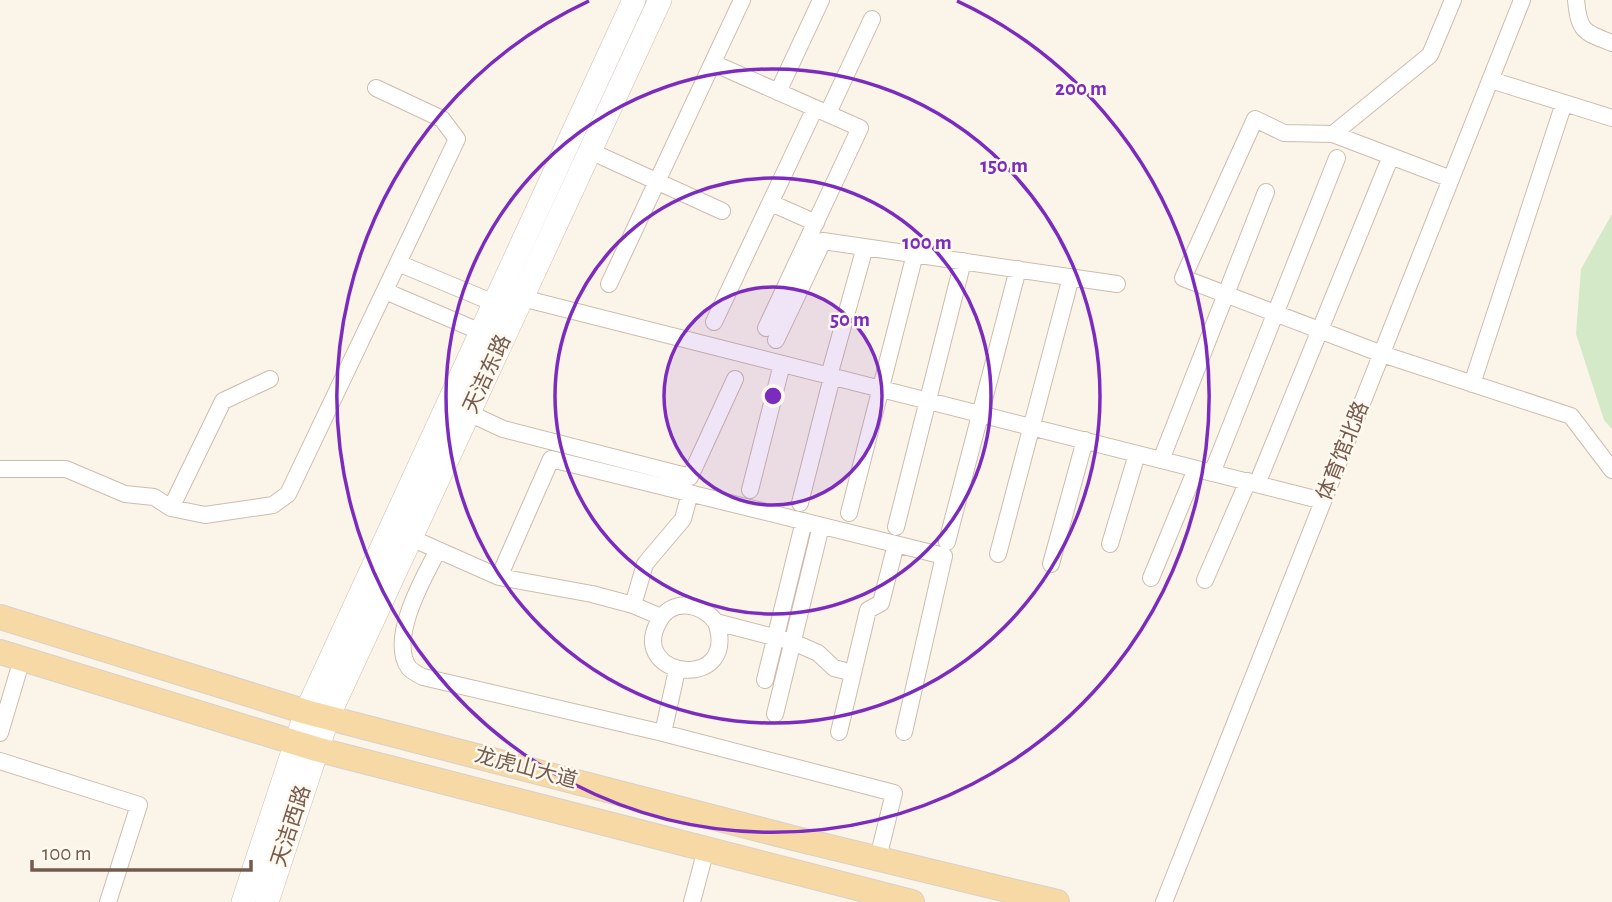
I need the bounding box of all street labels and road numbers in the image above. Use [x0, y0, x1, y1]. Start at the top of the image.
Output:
street label: 天洁东路 [459, 331, 514, 417]
street label: 体育馆北路 [1313, 398, 1372, 504]
street label: 龙虎山大道 [473, 743, 580, 792]
street label: 天洁西路 [267, 783, 314, 869]

